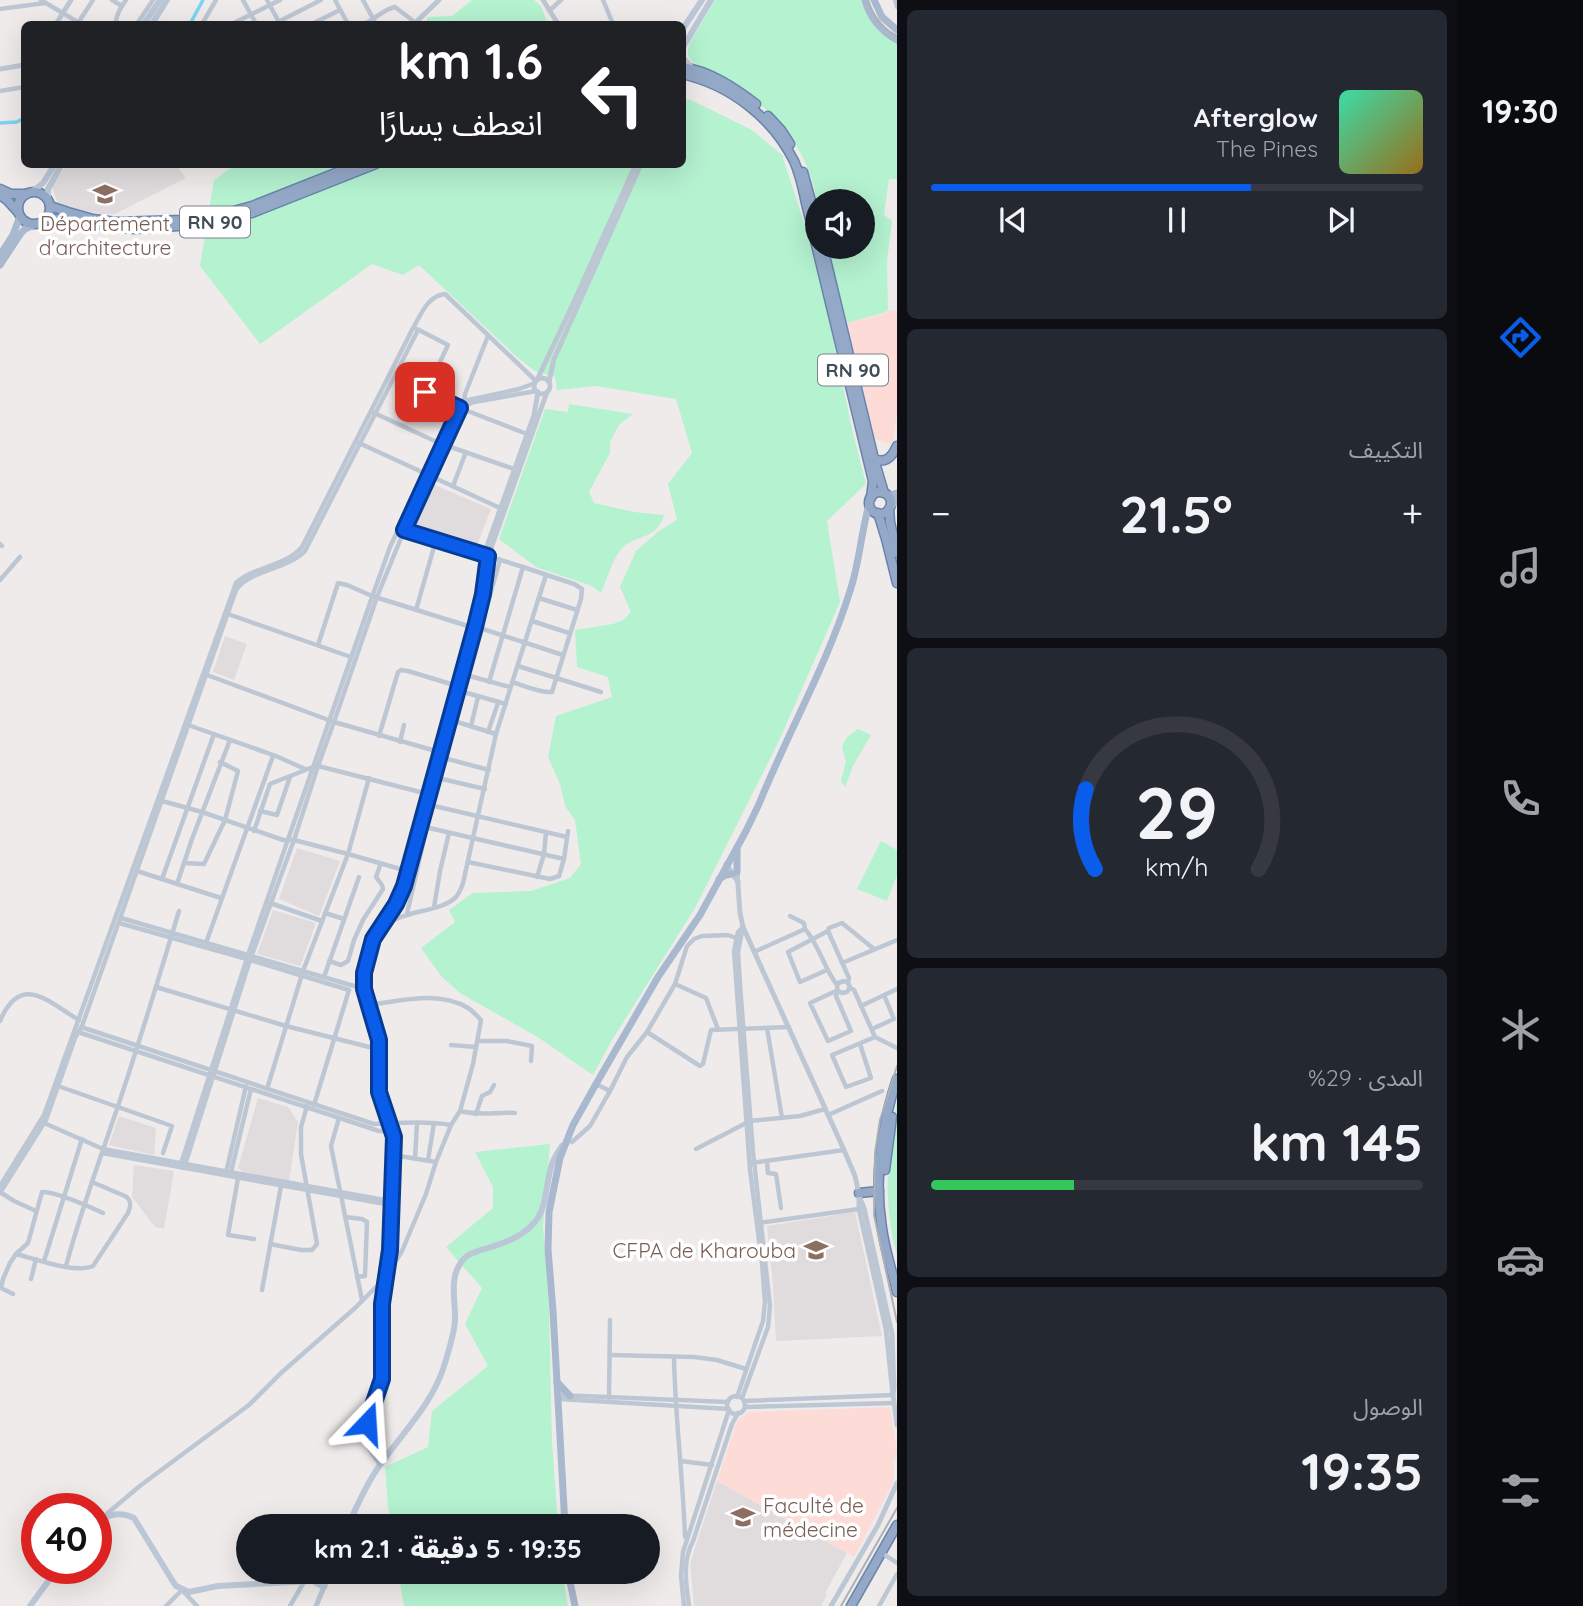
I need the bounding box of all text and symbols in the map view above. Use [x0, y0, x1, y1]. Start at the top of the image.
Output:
text: 1.6 km [398, 30, 543, 91]
icon: left [567, 49, 658, 140]
text: 19:30 [1482, 91, 1558, 131]
text: Afterglow [1194, 101, 1318, 134]
text: انعطف يسارًا [379, 103, 543, 143]
text: The Pines [1216, 134, 1318, 163]
school or university icon: Département d'architecture [91, 180, 119, 208]
map controls [805, 189, 875, 259]
button: sound [805, 189, 875, 259]
icon: previous [994, 201, 1032, 239]
icon: pause [1158, 201, 1196, 239]
icon: next [1322, 201, 1360, 239]
road number: RN 90 [180, 206, 250, 238]
place label: Département d'architecture [39, 210, 171, 260]
icon: directions [1496, 313, 1545, 362]
road number: RN 90 [818, 354, 888, 386]
pin [395, 362, 455, 422]
icon: arrive [406, 373, 444, 411]
text: التكييف [1349, 435, 1423, 464]
text: 21.5° [1120, 481, 1233, 546]
text: − [931, 489, 951, 537]
text: + [1402, 489, 1423, 537]
icon: music [1496, 543, 1545, 592]
text: 29 [1136, 766, 1218, 857]
icon: phone [1496, 774, 1545, 823]
text: km/h [1145, 851, 1209, 882]
icon: climate [1496, 1005, 1545, 1054]
text: المدى · 29% [1308, 1063, 1423, 1092]
text: 145 km [1250, 1109, 1423, 1174]
icon: car [1496, 1235, 1545, 1284]
school or university icon: CFPA de Kharouba [802, 1236, 830, 1264]
place label: CFPA de Kharouba [613, 1237, 796, 1263]
position arrow [330, 1386, 404, 1460]
text: الوصول [1353, 1392, 1423, 1421]
text: 19:35 [1301, 1438, 1423, 1503]
icon: filters [1496, 1466, 1545, 1515]
place label: Faculté de médecine [763, 1492, 864, 1542]
speed limit sign: 40 [21, 1493, 112, 1584]
school or university icon: Faculté de médecine [729, 1503, 757, 1531]
text: 19:35 · 5 دقيقة · 2.1 km [314, 1532, 582, 1565]

